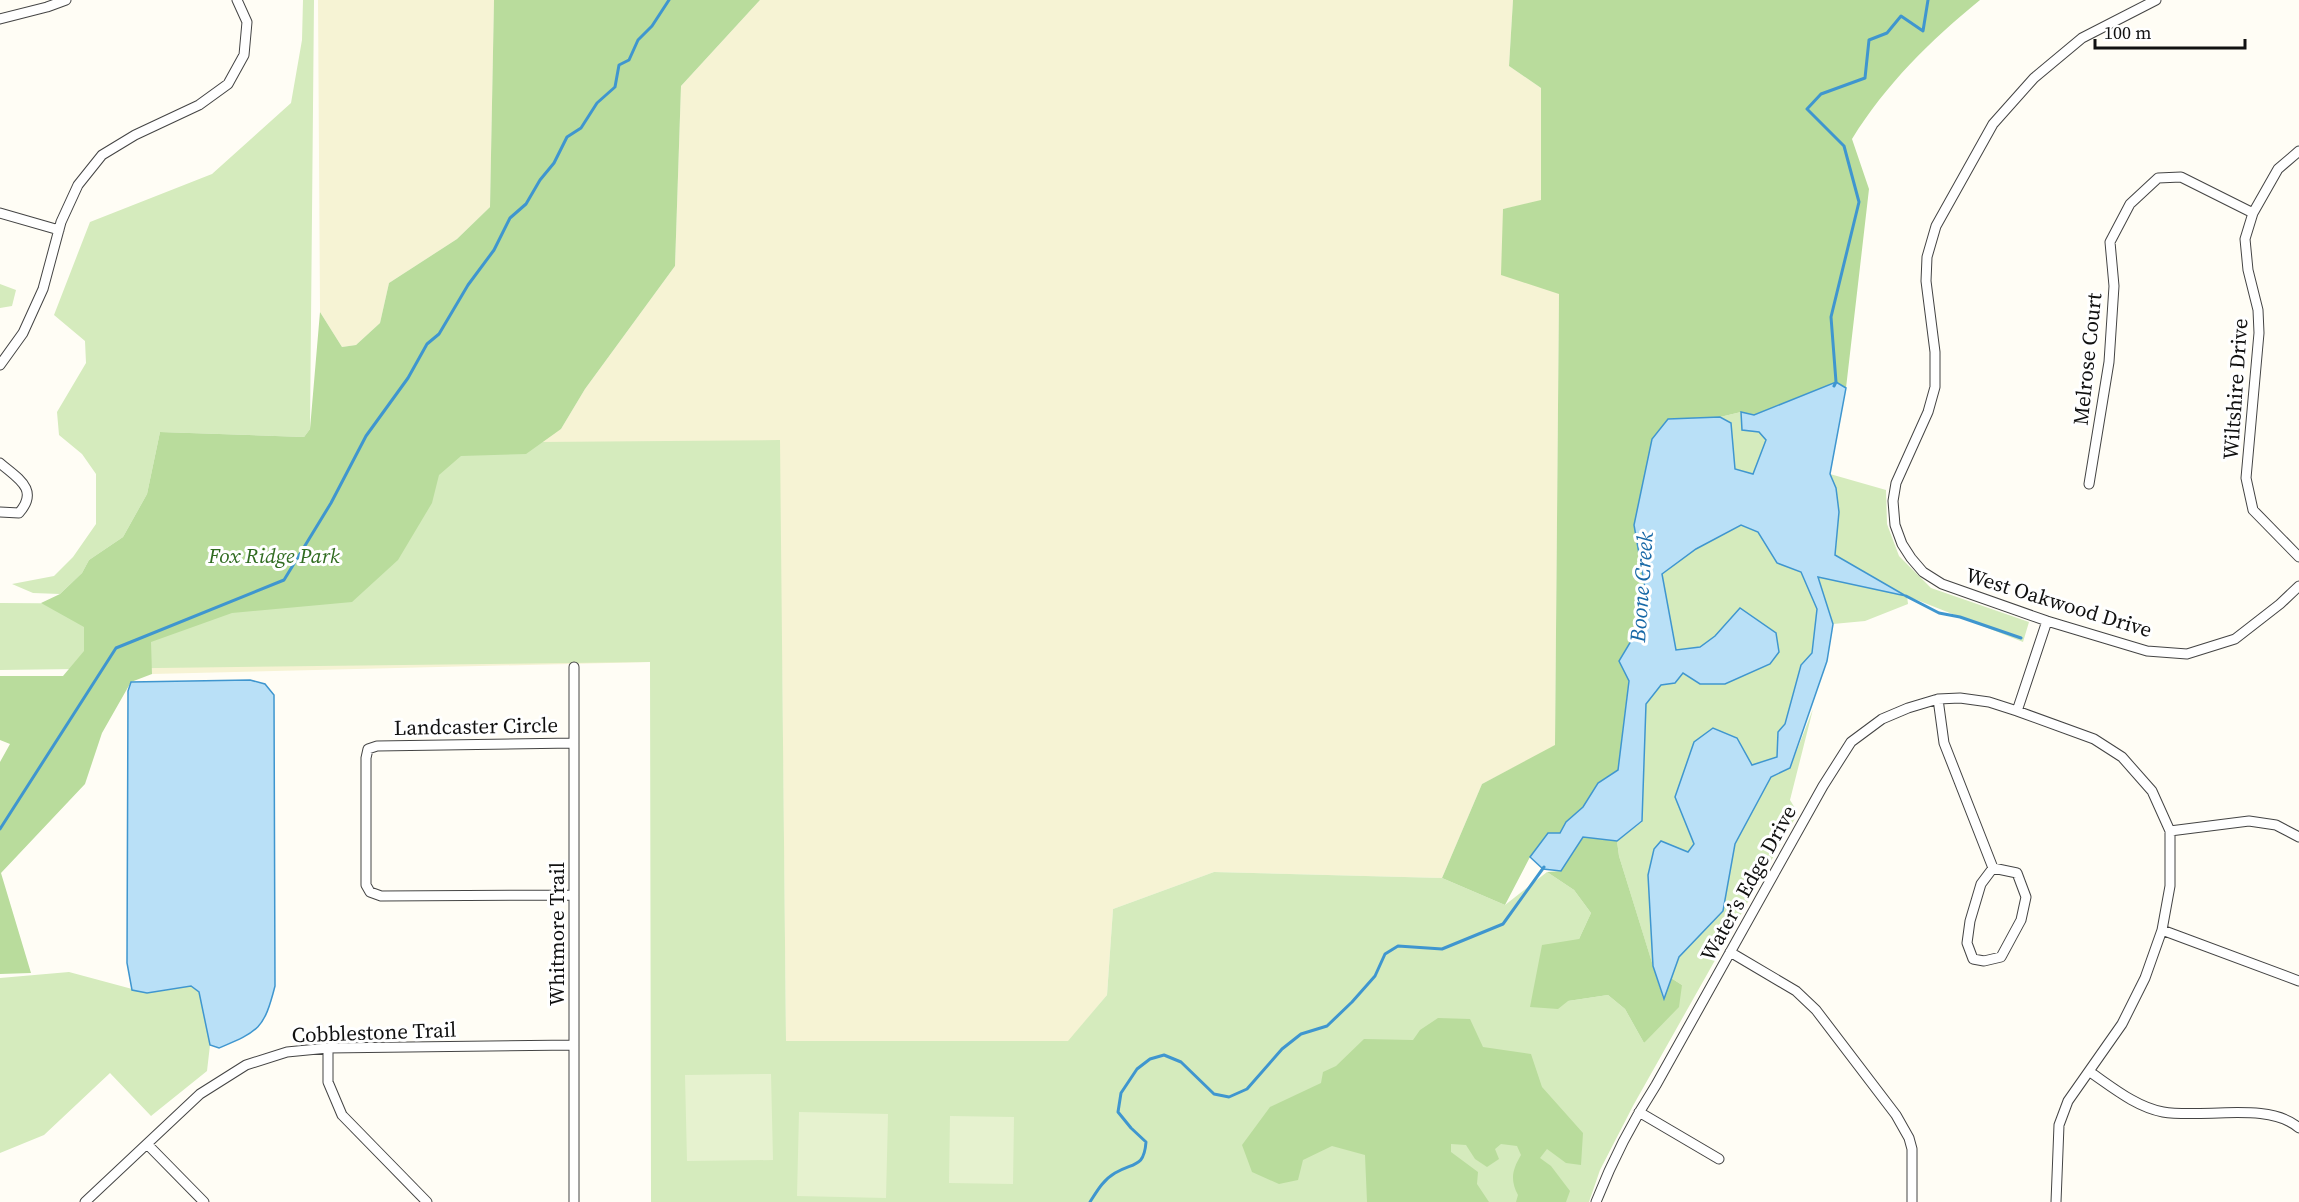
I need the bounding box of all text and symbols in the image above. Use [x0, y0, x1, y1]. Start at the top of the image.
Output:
scale bar [2095, 12, 2245, 50]
text: 100 m [2104, 20, 2151, 45]
street label: Melrose Court [2066, 291, 2108, 427]
street label: Wiltshire Drive [2216, 317, 2254, 461]
water label: Boone Creek [1622, 530, 1660, 644]
park label: Fox Ridge Park [207, 541, 340, 570]
street label: West Oakwood Drive [1962, 560, 2156, 644]
street label: Landcaster Circle [394, 710, 558, 742]
street label: Water’s Edge Drive [1693, 800, 1803, 966]
street label: Whitmore Trail [542, 862, 571, 1006]
street label: Cobblestone Trail [291, 1015, 457, 1049]

